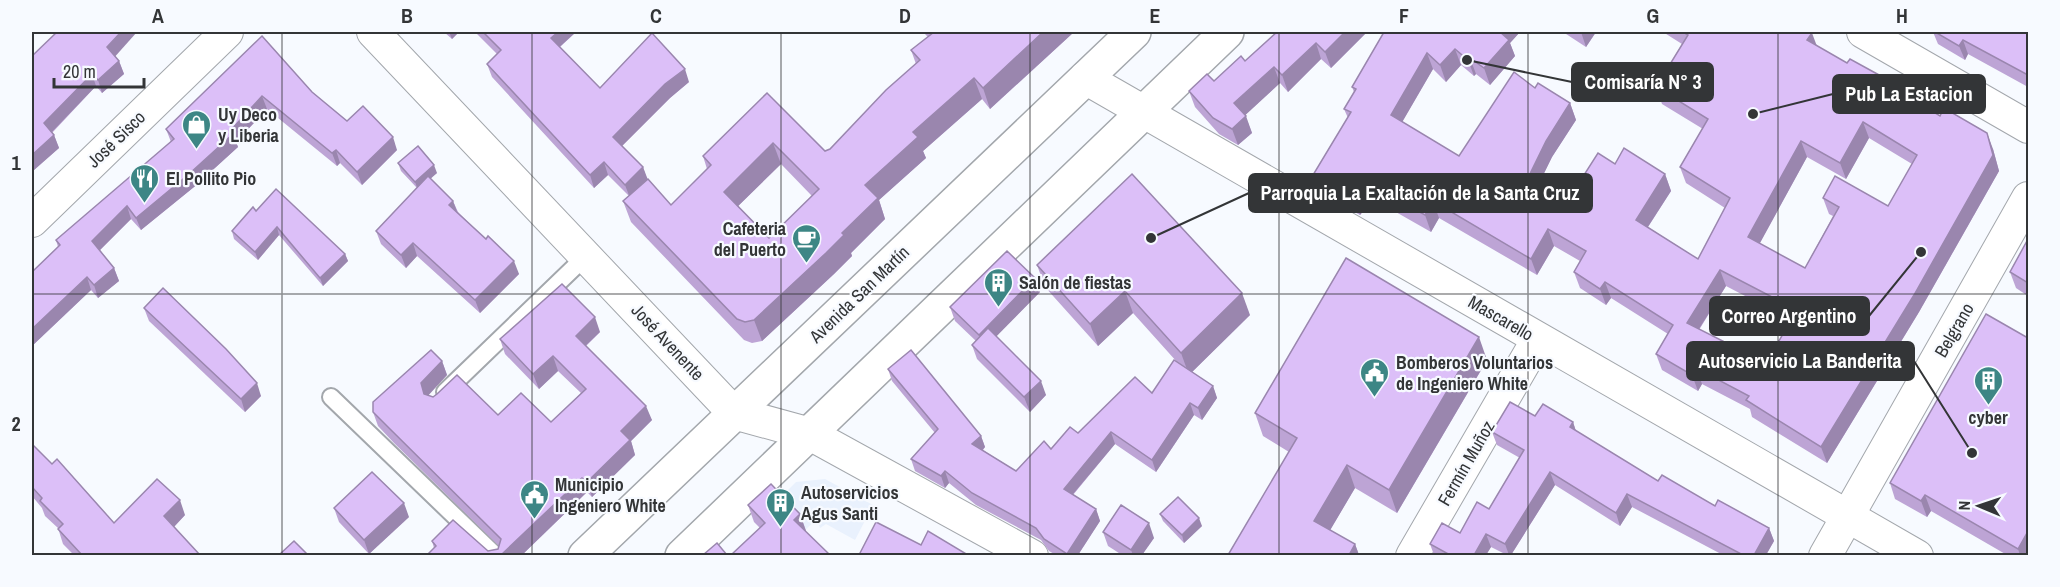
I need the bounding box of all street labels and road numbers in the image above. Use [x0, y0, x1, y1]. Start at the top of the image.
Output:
street label: José Sisco [81, 105, 151, 173]
street label: Avenida San Martín [803, 240, 915, 349]
street label: Mascarello [1464, 289, 1538, 347]
street label: José Avenente [626, 298, 710, 386]
street label: Belgrano [1928, 298, 1980, 362]
street label: Fermín Muñoz [1432, 416, 1500, 510]

